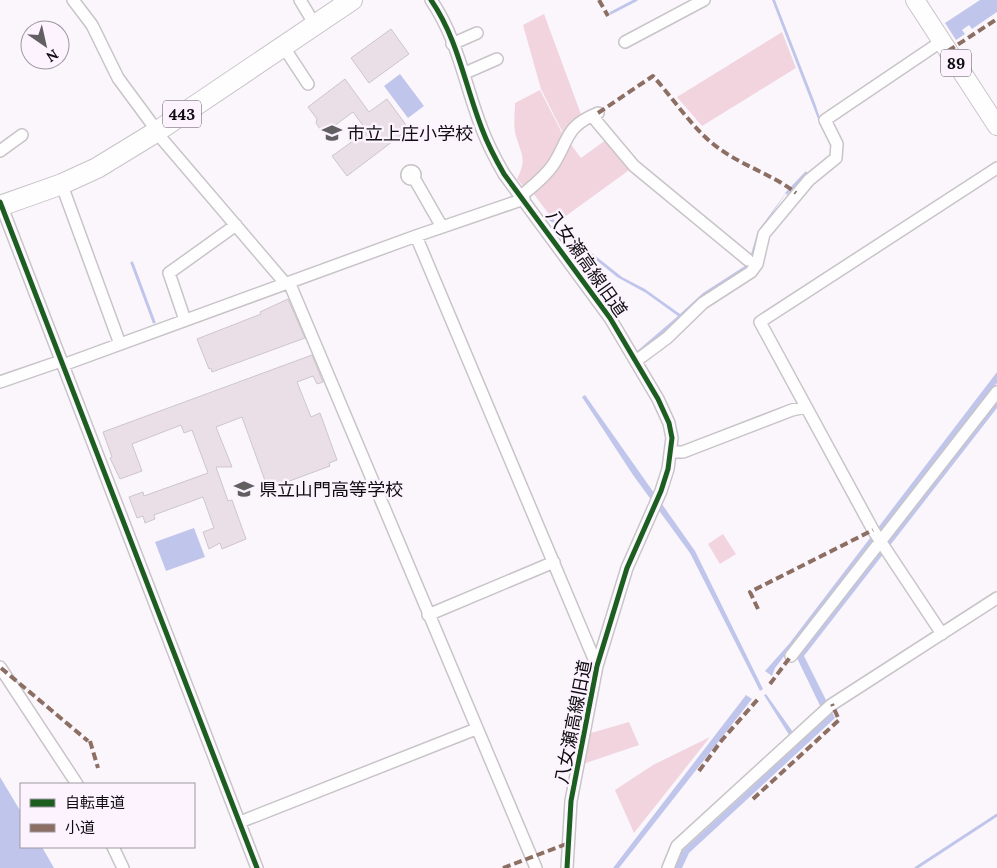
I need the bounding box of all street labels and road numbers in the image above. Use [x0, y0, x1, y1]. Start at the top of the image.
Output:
road number: 89 [941, 49, 971, 76]
road number: 443 [163, 100, 201, 128]
street label: 八女瀬高線旧道 [541, 205, 633, 321]
street label: 八女瀬高線旧道 [550, 658, 596, 786]

